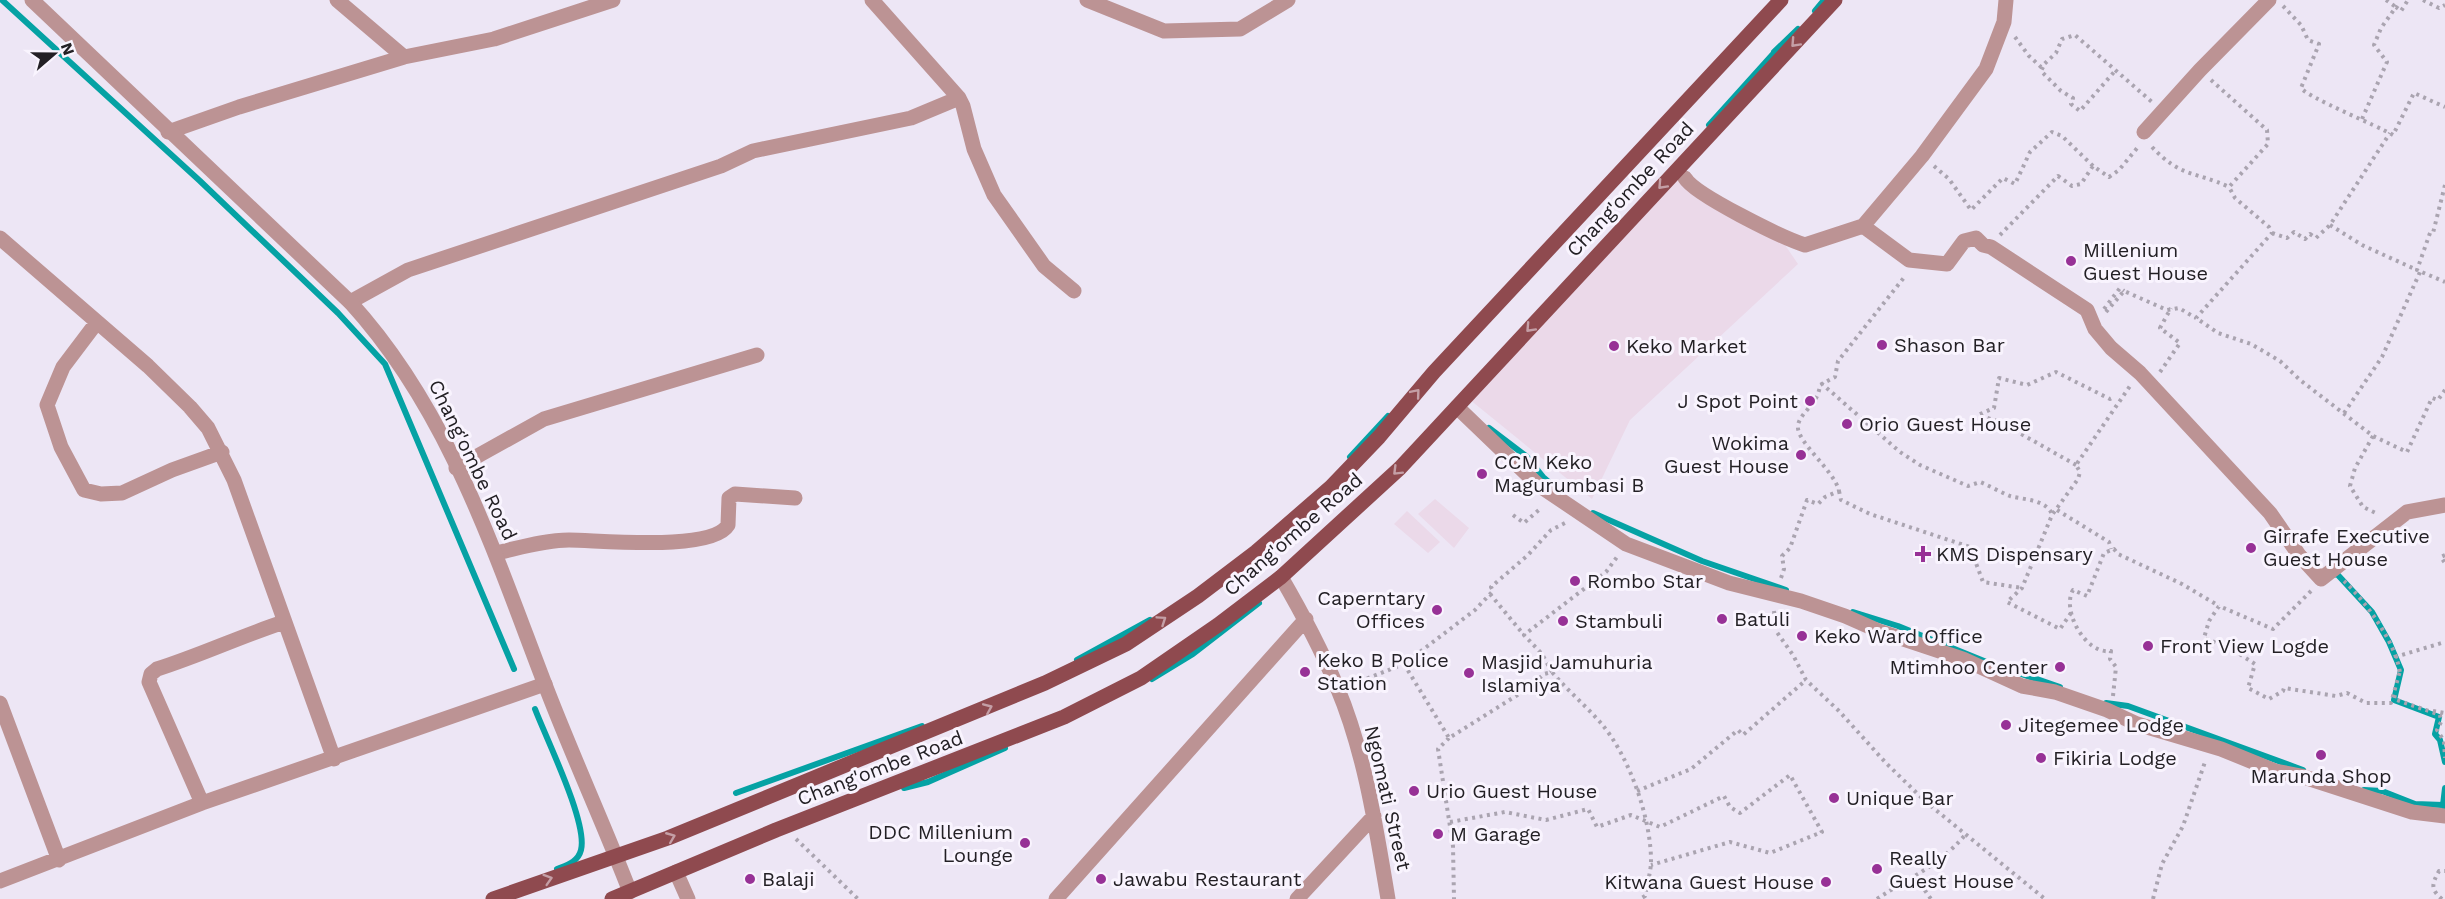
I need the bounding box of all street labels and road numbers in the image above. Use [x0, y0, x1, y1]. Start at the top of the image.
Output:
street label: Chang'ombe Road [1561, 117, 1699, 261]
street label: Chang'ombe Road [424, 376, 522, 544]
street label: Chang'ombe Road [1219, 467, 1367, 601]
street label: Ngomati Street [1360, 723, 1416, 873]
street label: Chang'ombe Road [794, 725, 966, 811]

